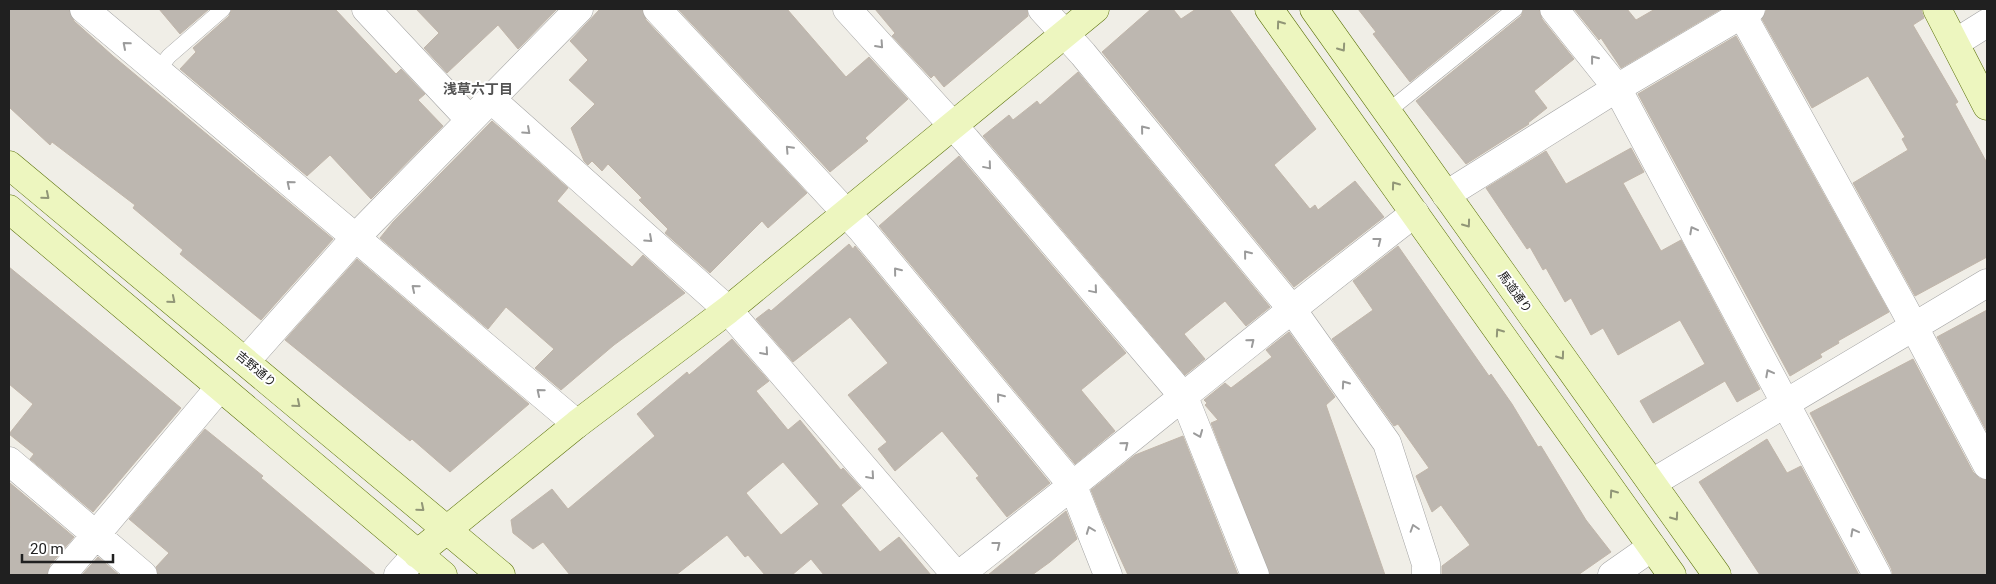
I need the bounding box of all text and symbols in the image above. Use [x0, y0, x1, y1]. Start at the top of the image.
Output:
one-way arrow [1277, 20, 1286, 30]
one-way arrow [874, 39, 883, 48]
one-way arrow [123, 42, 132, 51]
one-way arrow [1336, 43, 1345, 52]
one-way arrow [1592, 56, 1600, 65]
district label: 浅草六丁目 [443, 81, 513, 97]
one-way arrow [522, 125, 531, 134]
one-way arrow [1140, 125, 1149, 134]
one-way arrow [786, 146, 795, 155]
one-way arrow [983, 160, 991, 169]
one-way arrow [287, 181, 296, 190]
one-way arrow [1392, 181, 1401, 191]
one-way arrow [41, 191, 50, 200]
one-way arrow [1460, 218, 1470, 227]
one-way arrow [1689, 226, 1699, 235]
one-way arrow [643, 233, 652, 242]
one-way arrow [1372, 239, 1381, 247]
one-way arrow [1244, 251, 1252, 260]
one-way arrow [893, 268, 902, 277]
street label: 馬道通り [1495, 268, 1535, 316]
one-way arrow [1088, 284, 1097, 293]
one-way arrow [412, 286, 421, 294]
one-way arrow [166, 294, 175, 303]
one-way arrow [1496, 328, 1505, 337]
one-way arrow [1245, 340, 1254, 348]
one-way arrow [759, 347, 768, 356]
street label: 吉野通り [233, 348, 279, 390]
one-way arrow [1555, 350, 1564, 360]
one-way arrow [1765, 370, 1775, 379]
one-way arrow [1342, 380, 1351, 390]
one-way arrow [537, 390, 546, 398]
one-way arrow [996, 393, 1005, 402]
one-way arrow [291, 398, 300, 407]
one-way arrow [1193, 429, 1203, 438]
one-way arrow [1119, 442, 1128, 450]
one-way arrow [865, 470, 874, 479]
one-way arrow [1610, 489, 1619, 499]
one-way arrow [415, 502, 424, 511]
one-way arrow [1670, 511, 1678, 520]
one-way arrow [1410, 525, 1420, 533]
one-way arrow [1086, 526, 1096, 535]
one-way arrow [1850, 528, 1860, 537]
scale bar [22, 532, 114, 564]
text: 20 m [30, 540, 64, 558]
one-way arrow [991, 543, 1000, 551]

